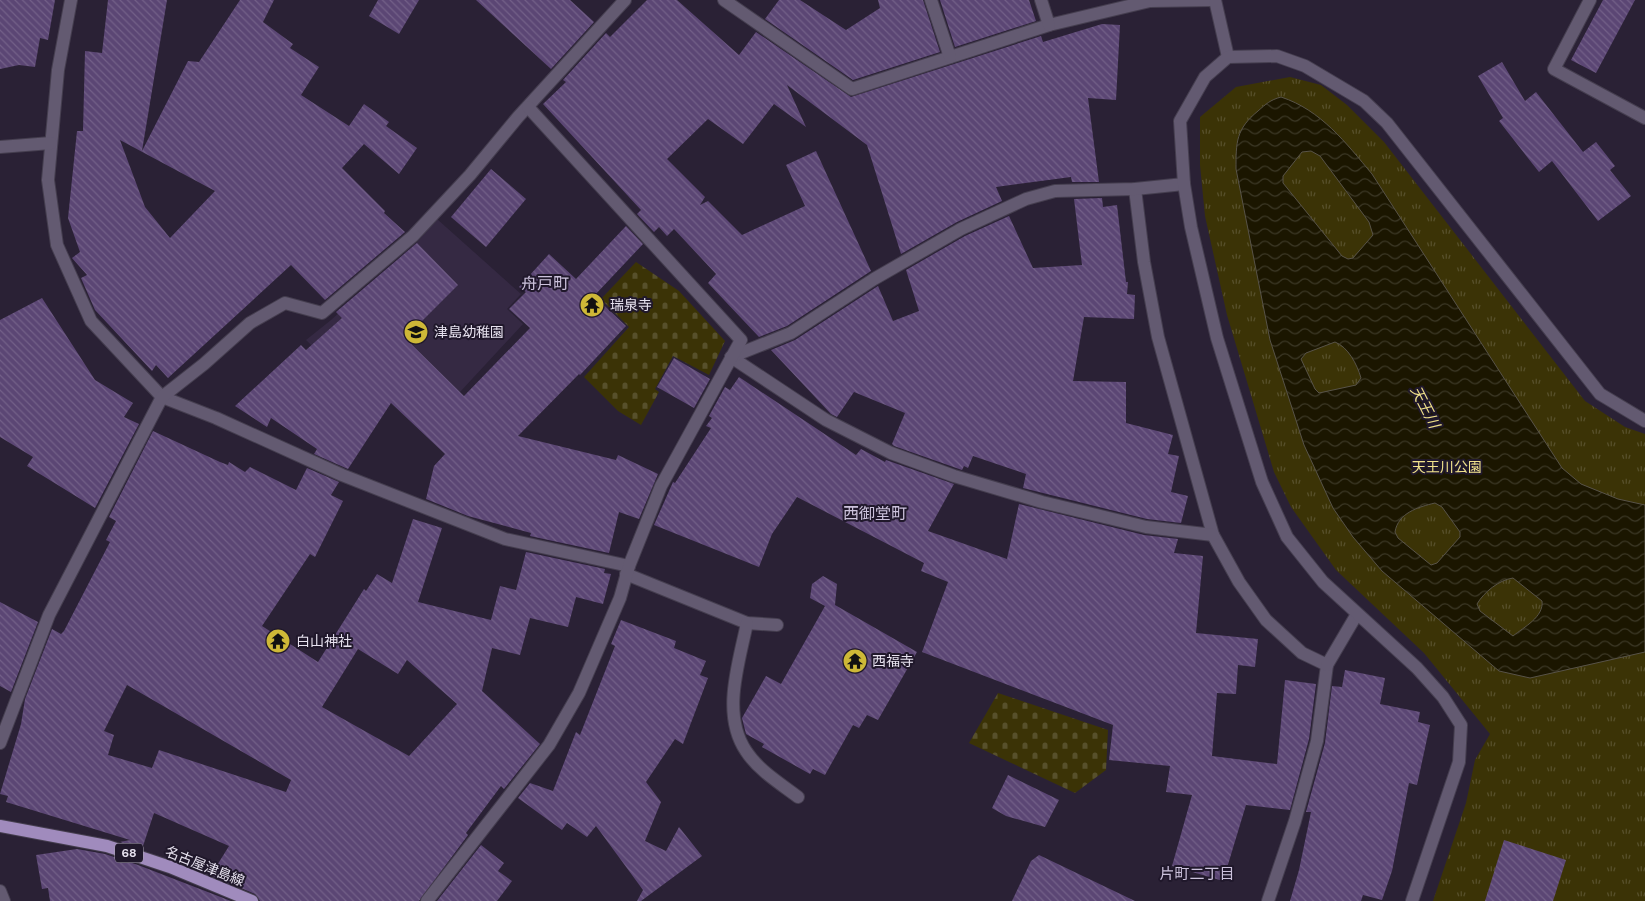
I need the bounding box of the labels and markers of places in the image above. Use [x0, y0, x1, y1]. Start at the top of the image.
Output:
temple icon: 瑞泉寺 [579, 292, 605, 318]
place label: 瑞泉寺 [610, 296, 652, 314]
school or university icon: 津島幼稚園 [403, 319, 429, 345]
place label: 津島幼稚園 [434, 323, 504, 341]
temple icon: 白山神社 [265, 628, 291, 654]
place label: 白山神社 [296, 632, 352, 650]
temple icon: 西福寺 [842, 648, 868, 674]
place label: 西福寺 [872, 652, 914, 670]

